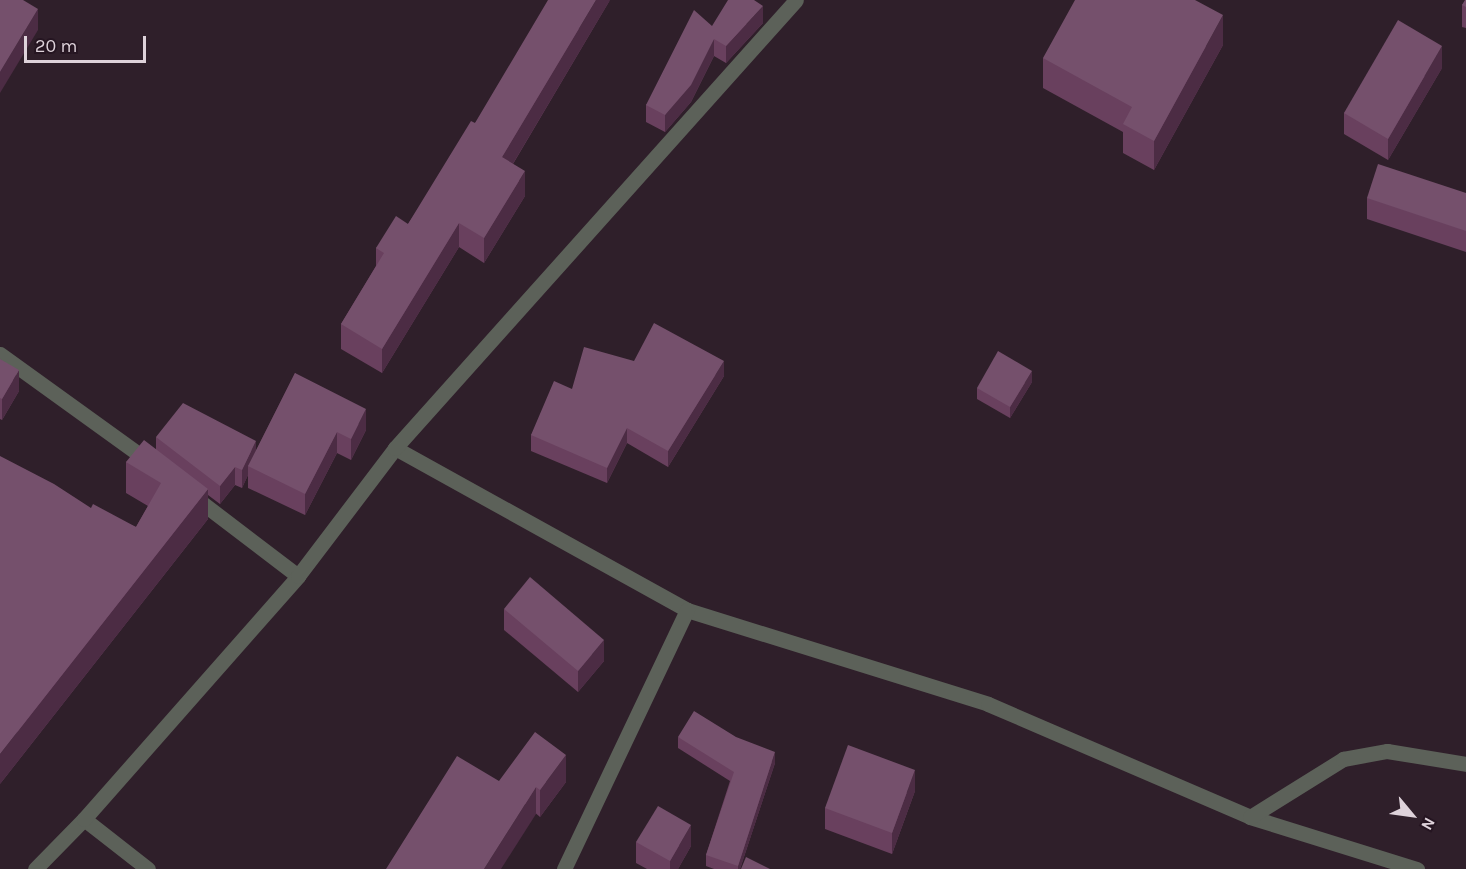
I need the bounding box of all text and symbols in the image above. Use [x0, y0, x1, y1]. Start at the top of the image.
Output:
scale bar [27, 24, 148, 62]
text: 20 m [35, 35, 77, 57]
north arrow [1382, 785, 1442, 845]
text: N [1417, 814, 1439, 834]

